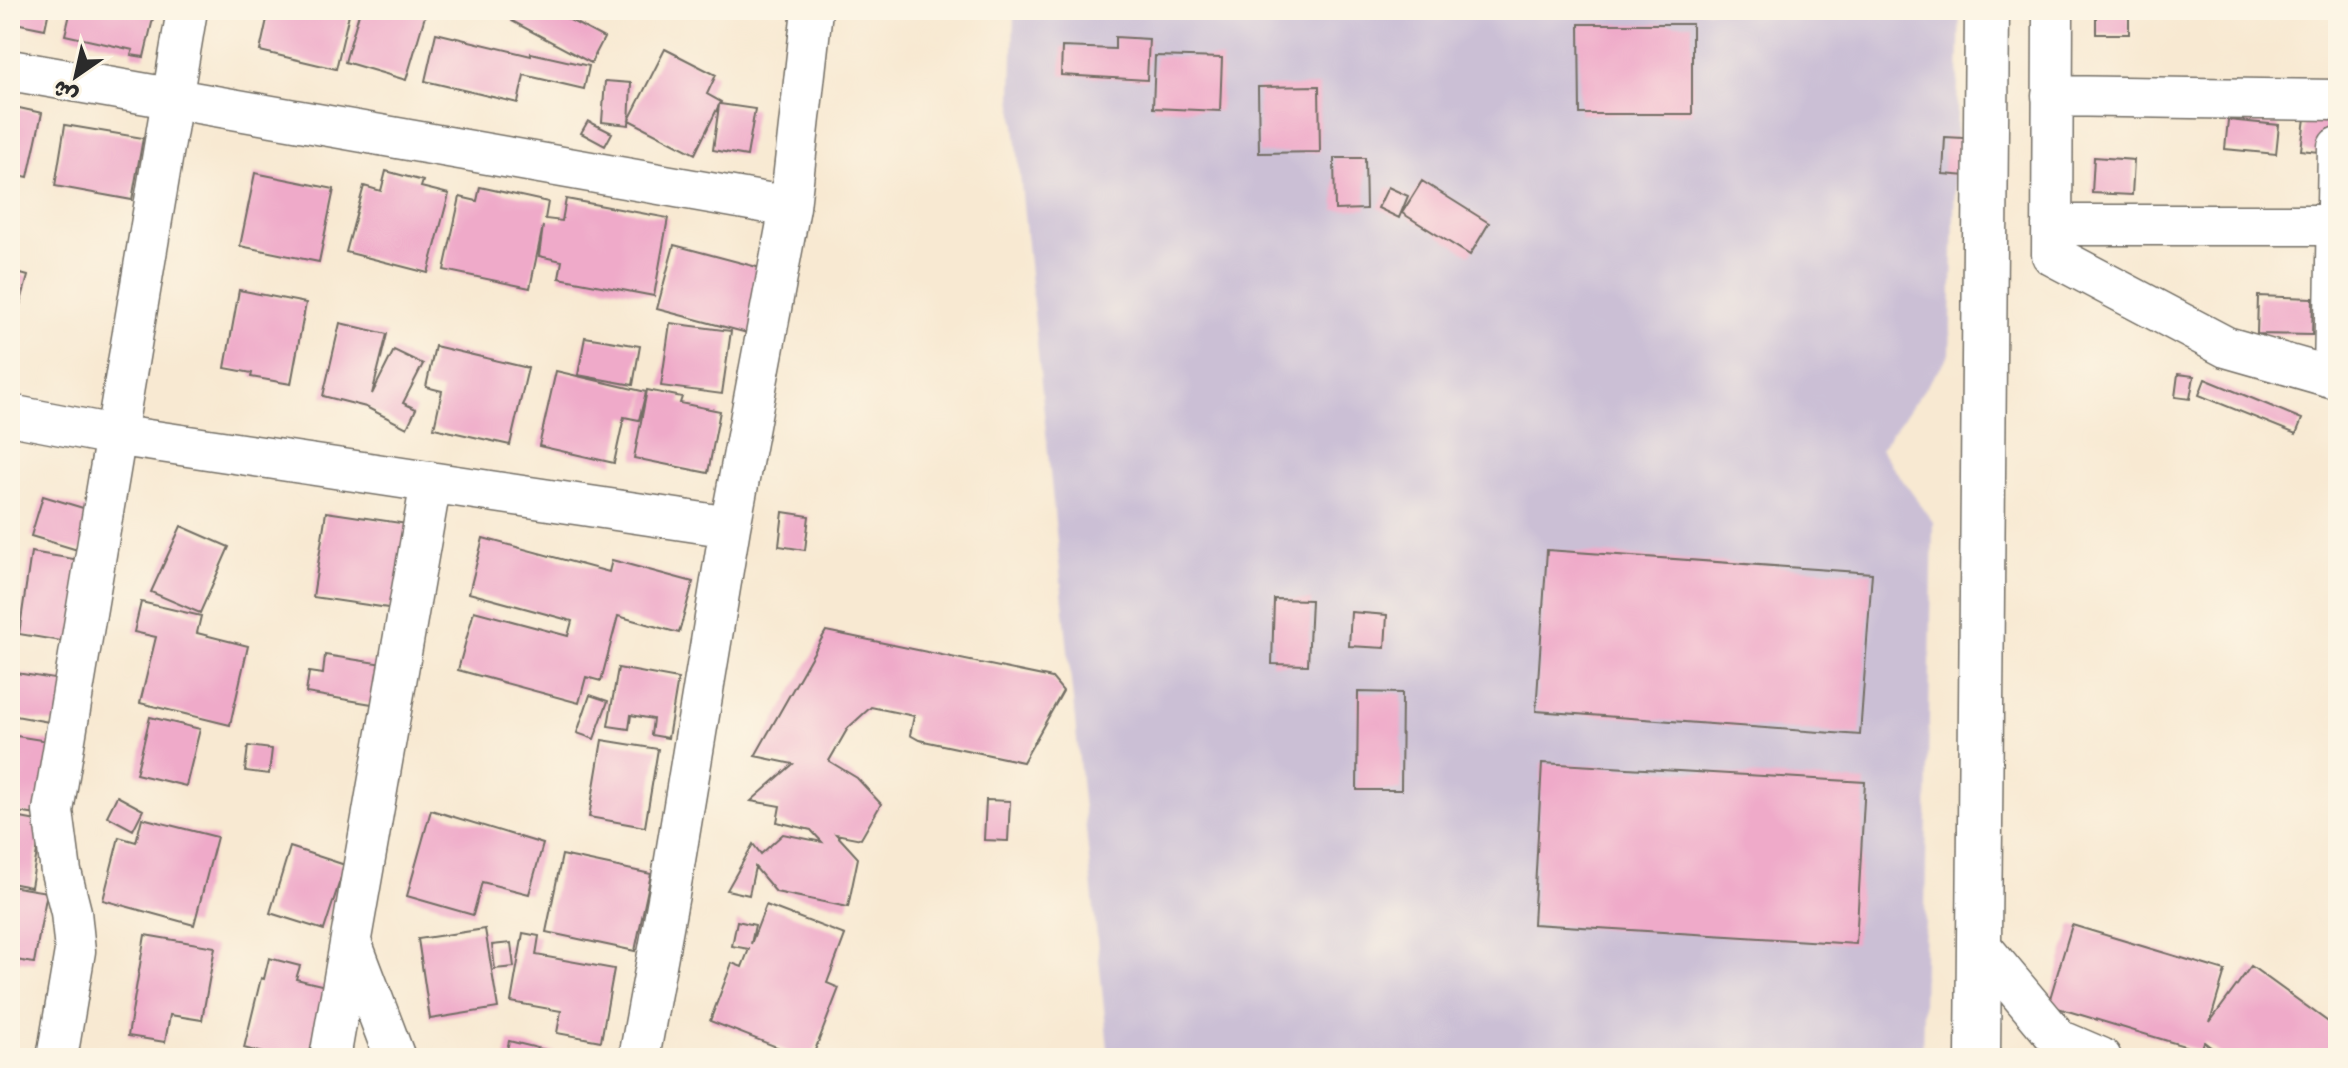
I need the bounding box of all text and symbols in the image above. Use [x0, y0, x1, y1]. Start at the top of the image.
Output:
north arrow [36, 36, 116, 116]
text: ش [48, 74, 83, 110]

